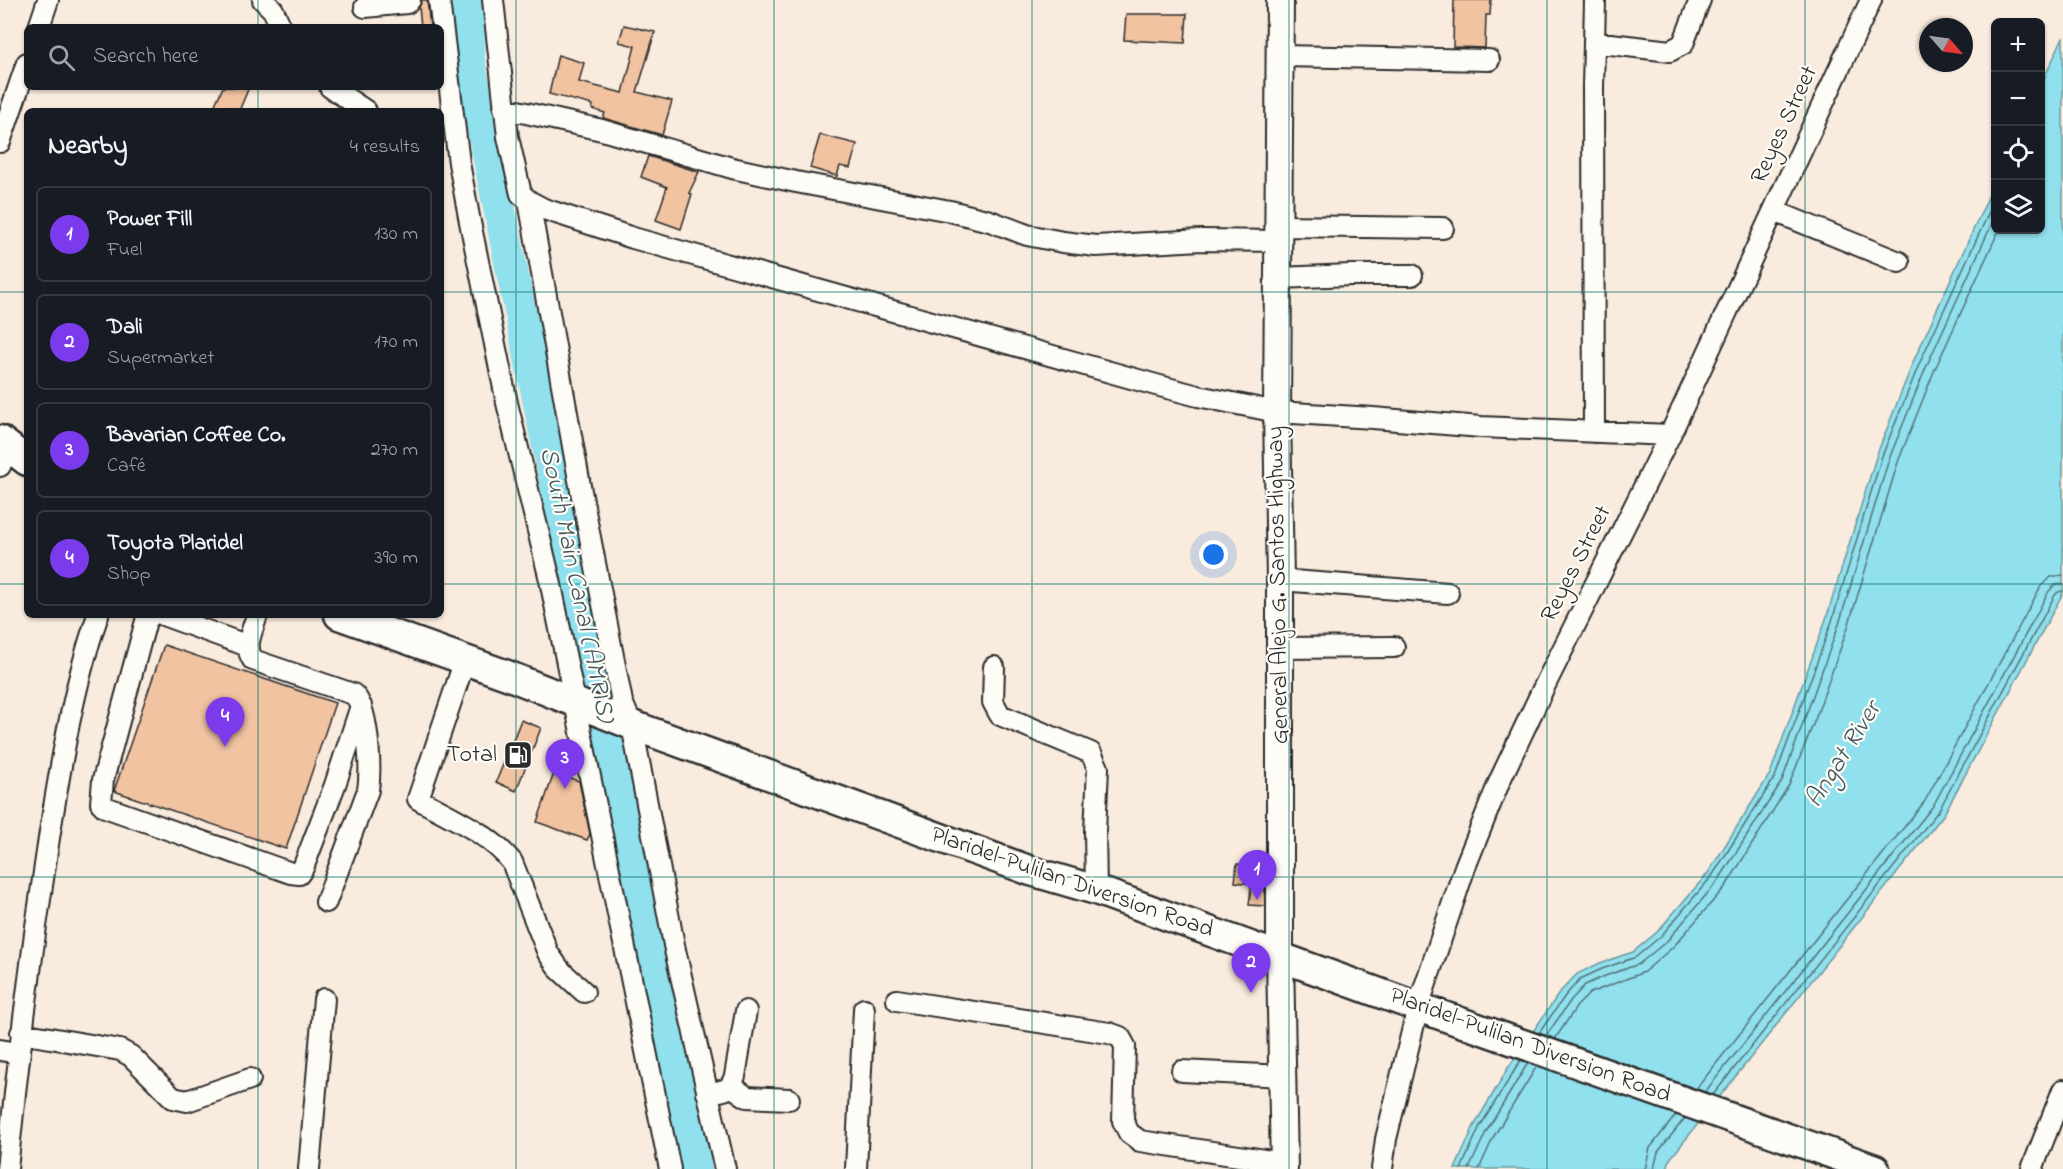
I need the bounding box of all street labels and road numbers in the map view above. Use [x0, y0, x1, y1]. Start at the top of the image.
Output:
street label: Reyes Street [1742, 60, 1829, 190]
street label: General Alejo G. Santos Highway [1259, 426, 1300, 744]
street label: Reyes Street [1533, 500, 1622, 629]
street label: Plaridel-Pulilan Diversion Road [926, 818, 1219, 948]
street label: Plaridel-Pulilan Diversion Road [1384, 979, 1676, 1113]

